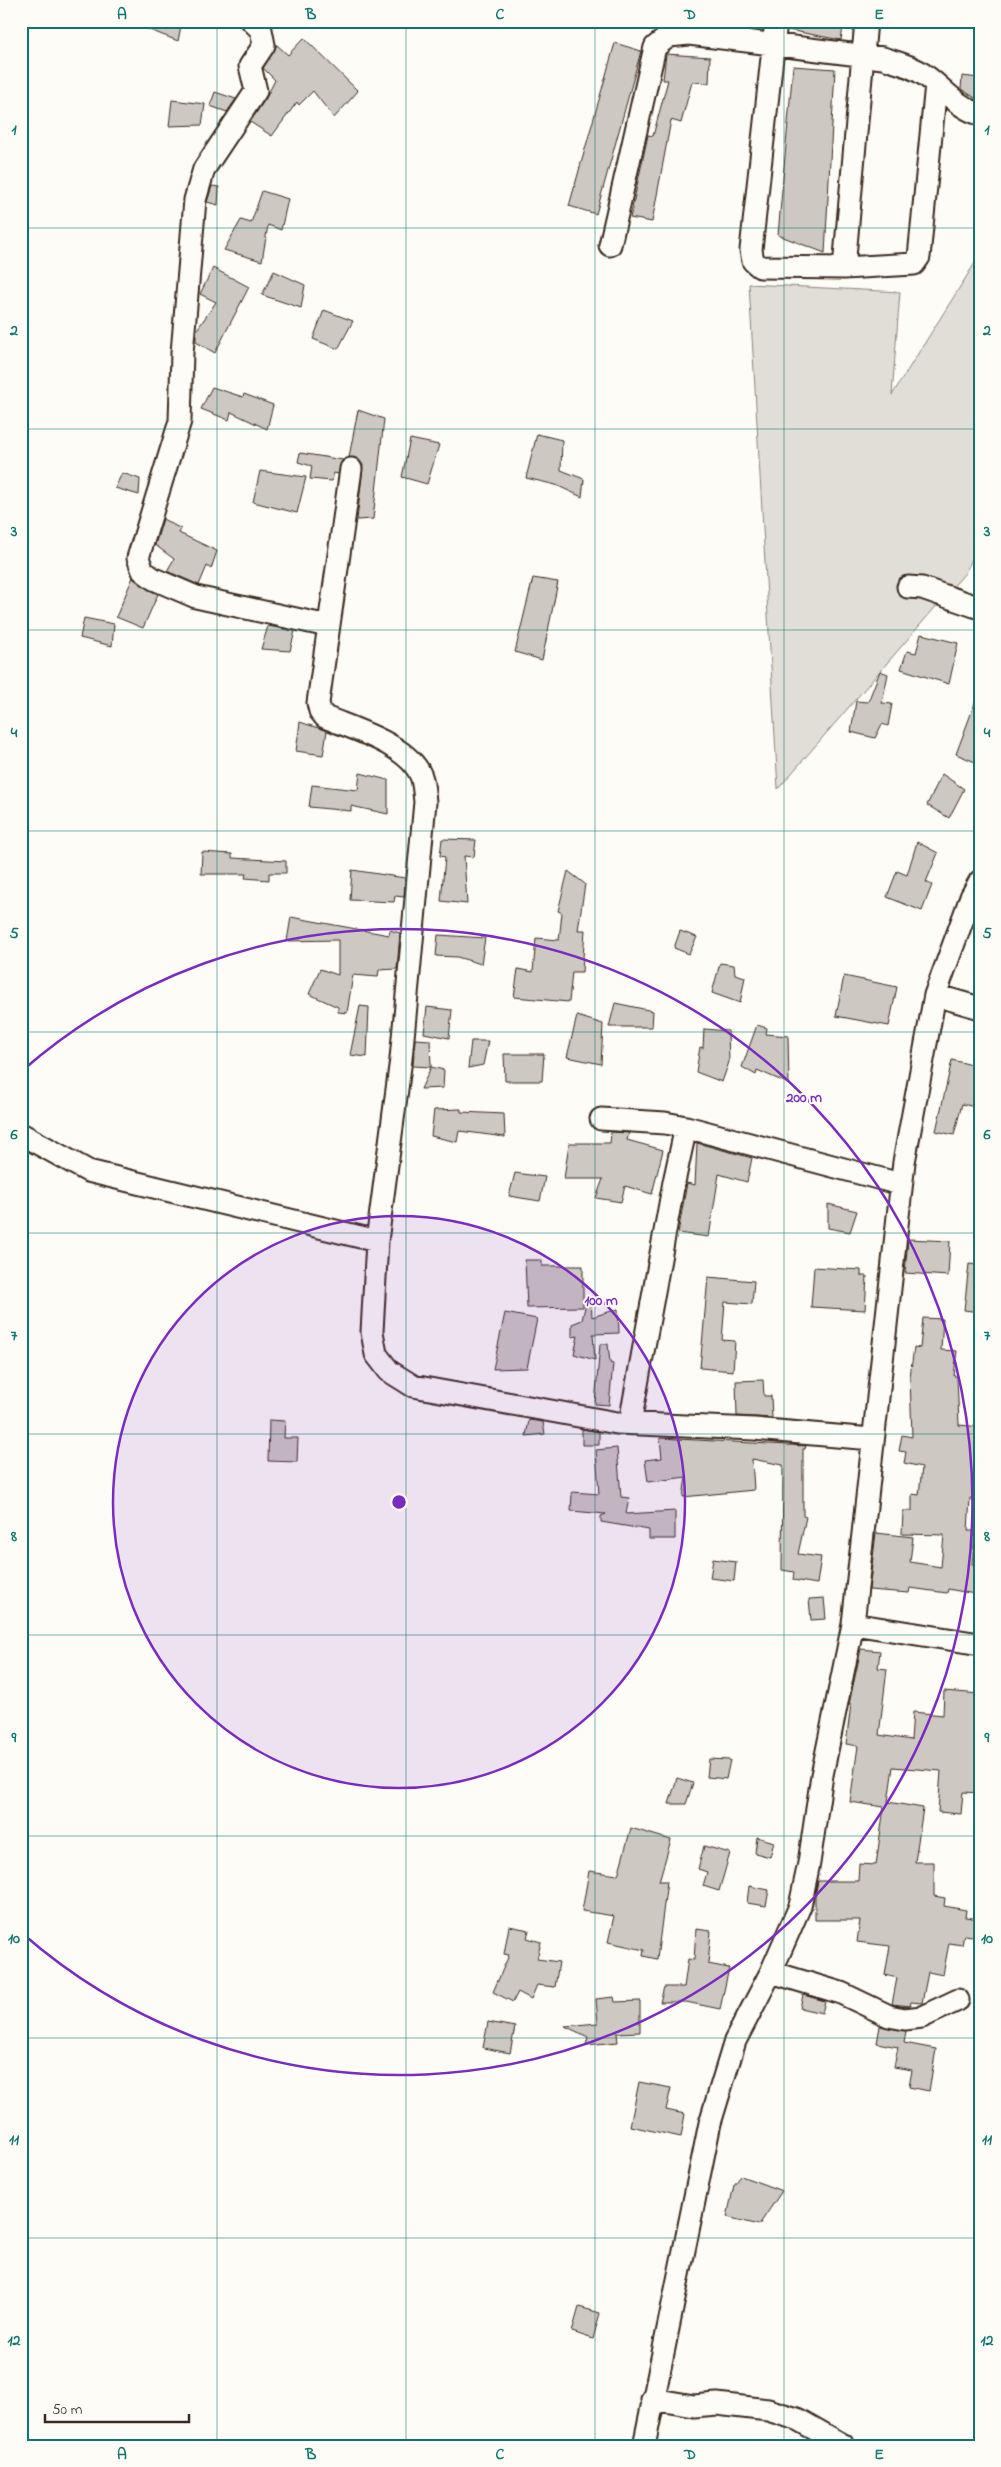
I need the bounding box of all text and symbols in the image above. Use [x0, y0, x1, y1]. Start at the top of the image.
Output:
text: A [117, 3, 127, 27]
text: B [305, 3, 317, 27]
text: C [496, 3, 505, 27]
text: D [683, 3, 696, 27]
text: E [874, 3, 884, 27]
text: 1 [11, 118, 17, 142]
text: 1 [984, 118, 990, 142]
text: 2 [9, 319, 18, 343]
text: 2 [982, 319, 991, 343]
text: 3 [10, 520, 18, 544]
text: 3 [983, 520, 991, 544]
text: 4 [10, 721, 18, 745]
text: 4 [983, 721, 991, 745]
text: 5 [9, 922, 19, 946]
text: 5 [982, 922, 992, 946]
text: 200 m [785, 1087, 822, 1109]
text: 6 [9, 1123, 18, 1147]
text: 6 [982, 1123, 991, 1147]
text: 100 m [584, 1290, 618, 1312]
text: 7 [11, 1324, 18, 1348]
text: 7 [984, 1324, 991, 1348]
centre of rings [390, 1493, 408, 1511]
text: 8 [10, 1525, 17, 1549]
text: 8 [983, 1525, 990, 1549]
text: 9 [11, 1726, 17, 1750]
text: 9 [984, 1726, 990, 1750]
text: 10 [8, 1927, 20, 1951]
text: 10 [981, 1927, 993, 1951]
text: 11 [9, 2128, 20, 2152]
text: 11 [982, 2128, 993, 2152]
text: 12 [7, 2329, 21, 2353]
text: 12 [980, 2329, 994, 2353]
scale bar [45, 2392, 189, 2424]
text: 50 m [52, 2399, 83, 2421]
text: A [117, 2443, 127, 2467]
text: B [305, 2443, 317, 2467]
text: C [496, 2443, 505, 2467]
text: D [683, 2443, 696, 2467]
text: E [874, 2443, 884, 2467]

